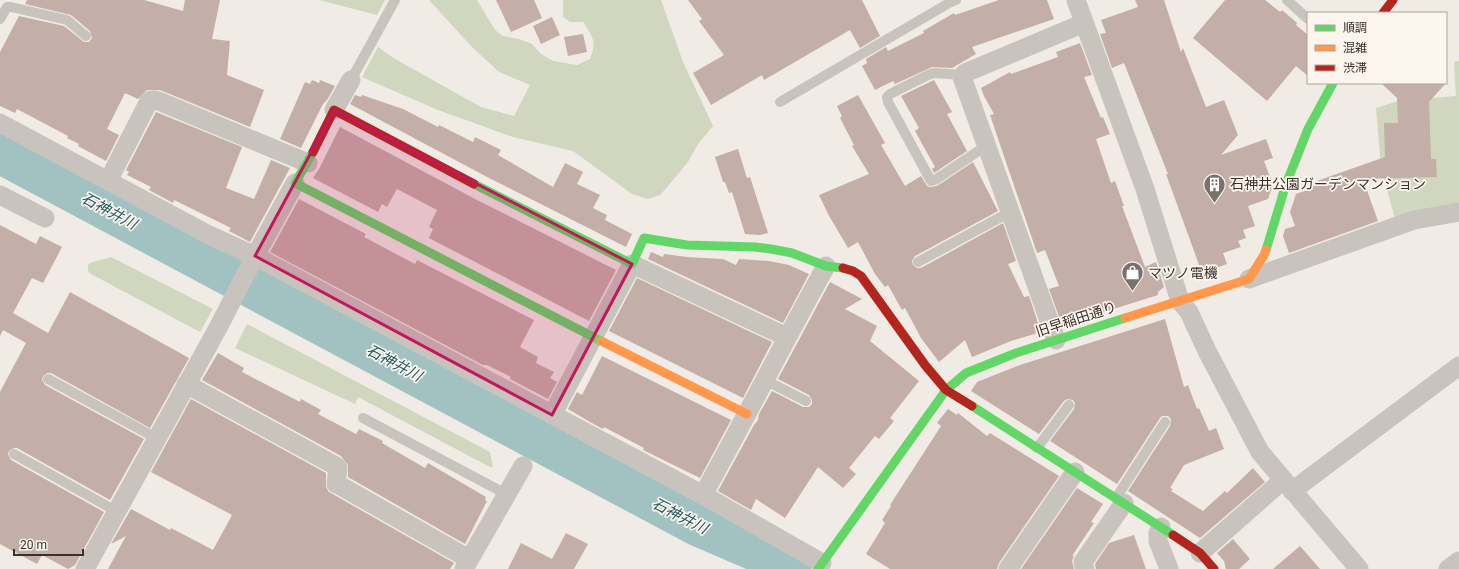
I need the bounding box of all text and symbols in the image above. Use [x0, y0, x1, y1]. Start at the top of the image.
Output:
legend [1307, 12, 1447, 84]
text: 順調 [1343, 21, 1367, 35]
text: 混雑 [1343, 41, 1367, 55]
text: 渋滞 [1343, 61, 1367, 75]
building icon: 石神井公園ガーデンマンション [1202, 171, 1228, 204]
place label: 石神井公園ガーデンマンション [1230, 176, 1426, 192]
water label: 石神井川 [78, 189, 141, 234]
shop icon: マツノ電機 [1119, 260, 1145, 293]
place label: マツノ電機 [1148, 265, 1218, 281]
street label: 旧早稲田通り [1034, 298, 1118, 340]
water label: 石神井川 [363, 341, 426, 386]
water label: 石神井川 [649, 494, 713, 539]
scale bar [14, 531, 83, 557]
text: 20 m [20, 538, 47, 552]

